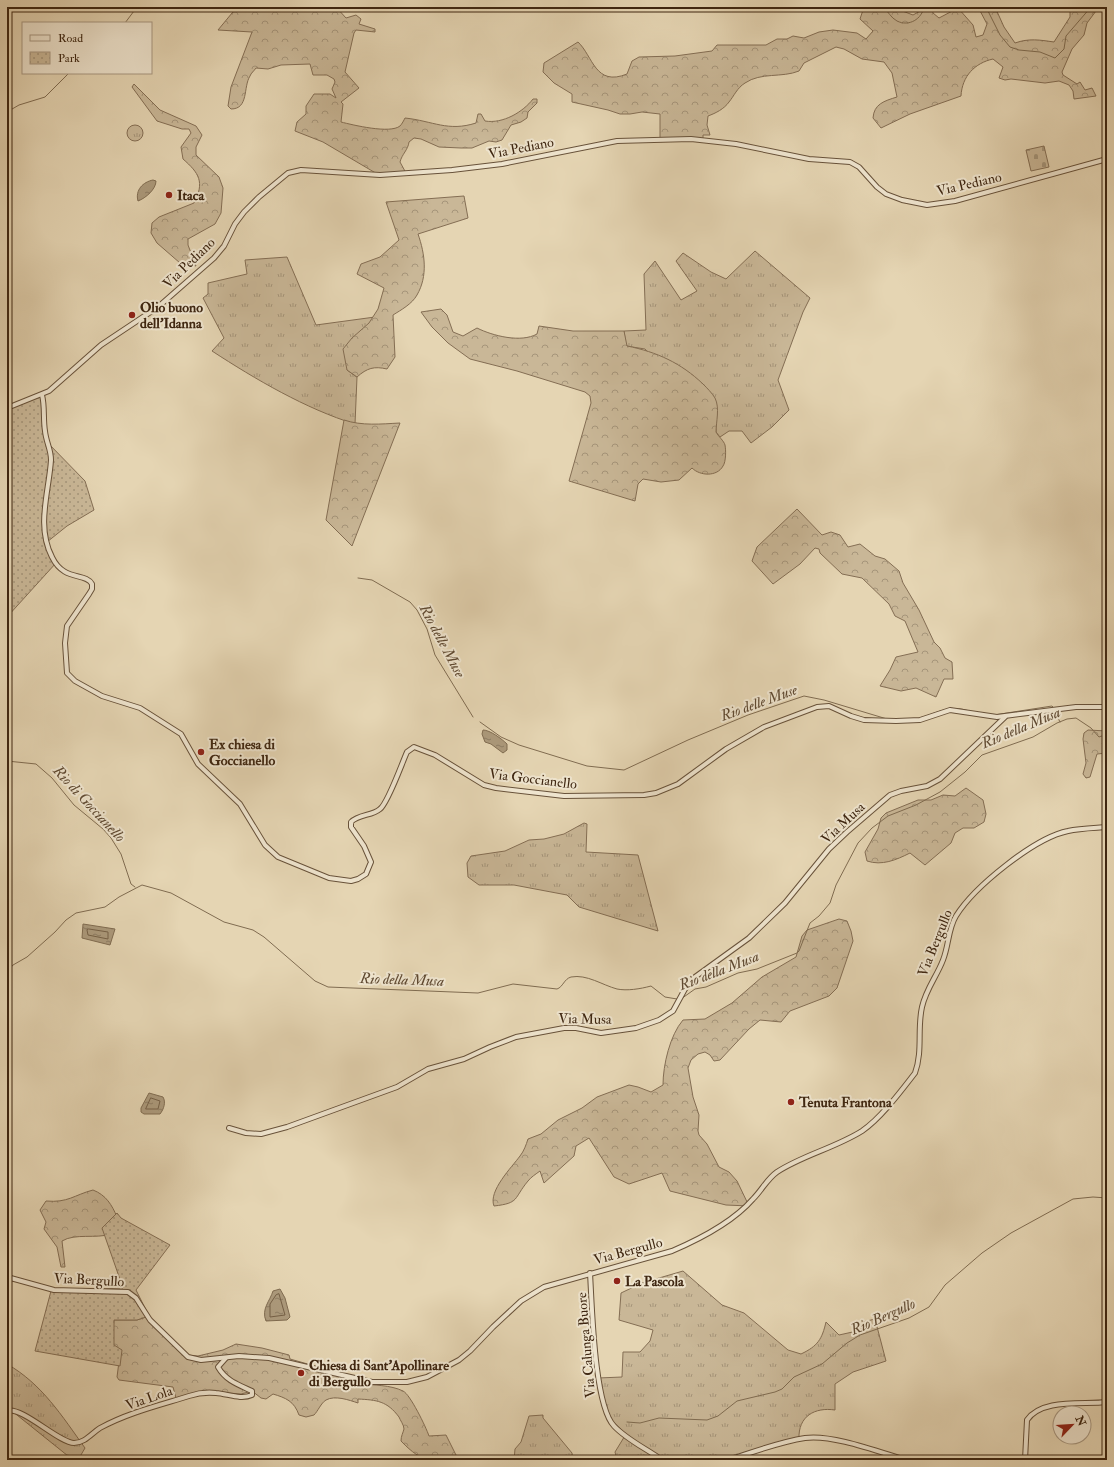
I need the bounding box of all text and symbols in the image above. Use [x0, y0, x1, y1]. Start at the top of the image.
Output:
legend [22, 22, 152, 74]
text: Road [58, 31, 83, 46]
text: Park [58, 51, 80, 66]
street label: Via Pediano [487, 133, 555, 163]
street label: Via Pediano [935, 168, 1003, 200]
place label: Itaca [177, 187, 205, 204]
marker: Itaca [164, 190, 174, 200]
street label: Via Pediano [159, 234, 219, 292]
place label: Olio buono dell'Idanna [140, 299, 203, 332]
marker: Olio buono dell'Idanna [127, 310, 137, 320]
water label: Rio delle Muse [414, 600, 470, 682]
water label: Rio delle Muse [717, 680, 801, 726]
water label: Rio della Musa [978, 703, 1064, 754]
place label: Ex chiesa di Goccianello [209, 736, 275, 769]
marker: Ex chiesa di Goccianello [196, 747, 206, 757]
water label: Rio di Goccianello [48, 761, 129, 846]
street label: Via Goccianello [488, 765, 578, 793]
street label: Via Musa [818, 798, 869, 847]
street label: Via Bergullo [914, 907, 956, 979]
water label: Rio della Musa [675, 947, 762, 995]
water label: Rio della Musa [359, 969, 444, 991]
street label: Via Musa [558, 1010, 612, 1028]
place label: Tenuta Frantona [798, 1094, 893, 1111]
marker: Tenuta Frantona [786, 1097, 796, 1107]
street label: Via Bergullo [592, 1234, 665, 1268]
street label: Via Bergullo [53, 1270, 125, 1290]
place label: La Pascola [625, 1273, 685, 1290]
marker: La Pascola [612, 1276, 622, 1286]
street label: Via Calunga Buore [573, 1291, 599, 1399]
water label: Rio Bergullo [847, 1294, 918, 1340]
place label: Chiesa di Sant'Apollinare di Bergullo [309, 1357, 449, 1391]
marker: Chiesa di Sant'Apollinare di Bergullo [296, 1368, 306, 1378]
street label: Via Lola [123, 1382, 175, 1414]
north arrow [1052, 1405, 1092, 1445]
text: N [1072, 1413, 1089, 1429]

